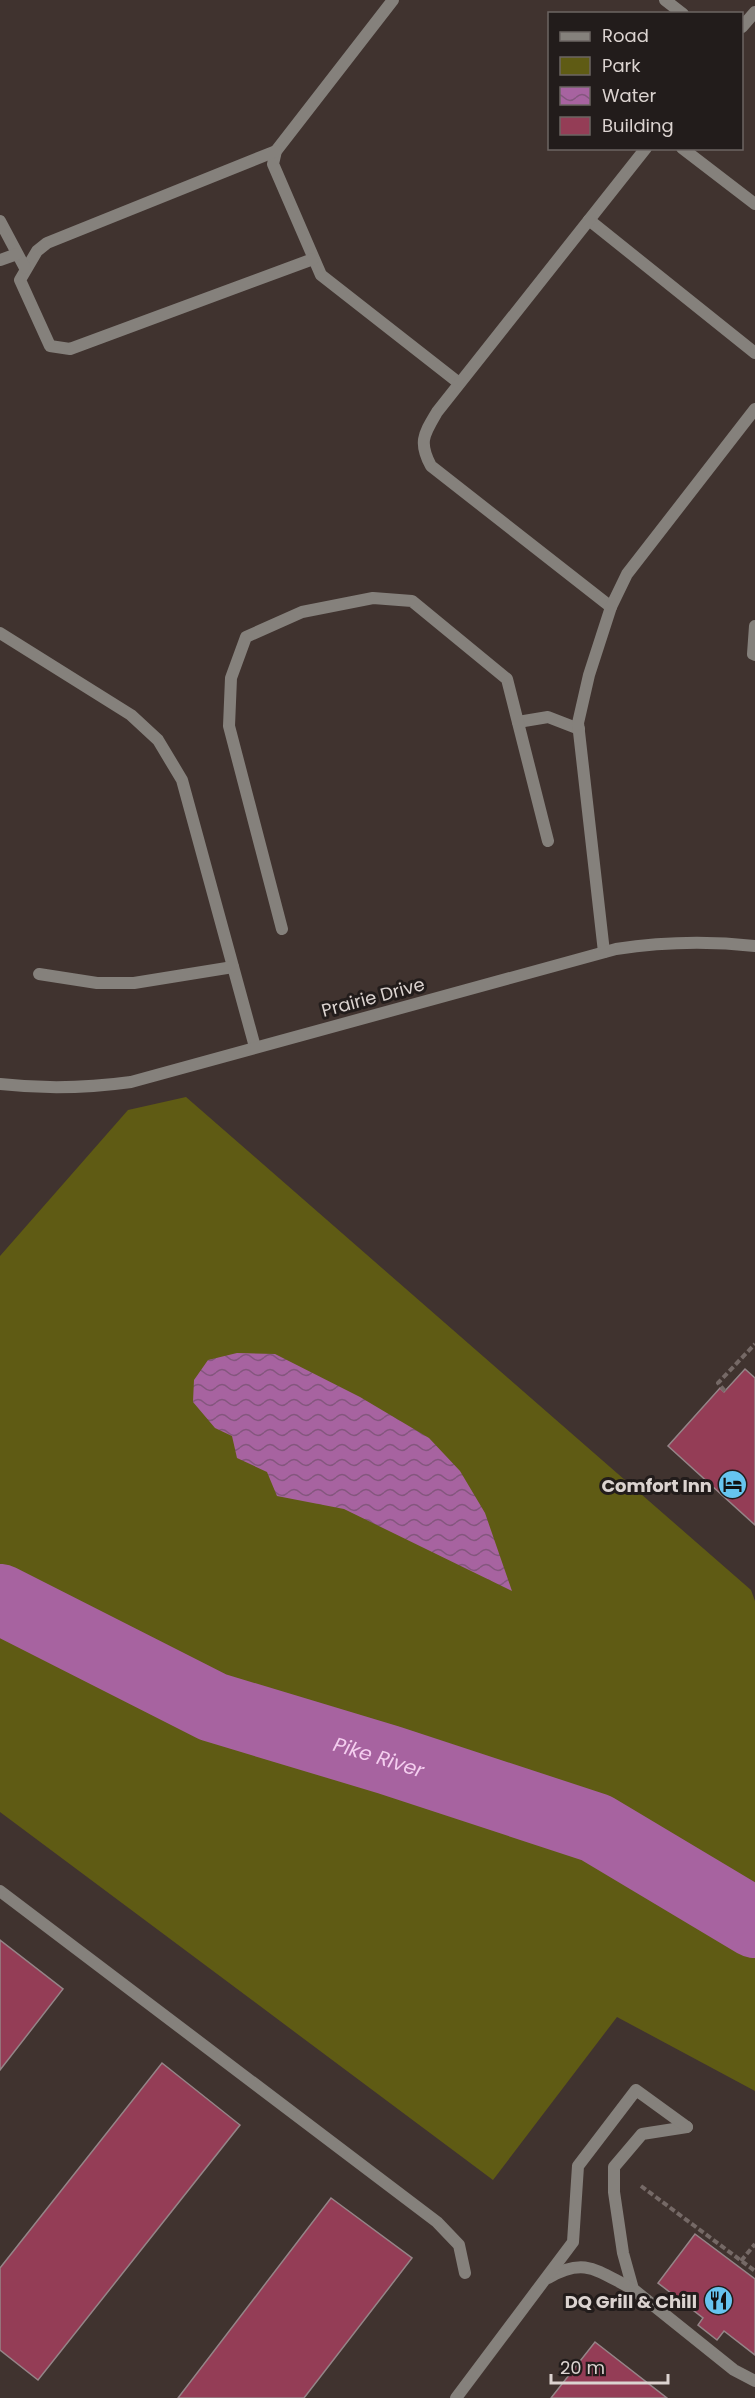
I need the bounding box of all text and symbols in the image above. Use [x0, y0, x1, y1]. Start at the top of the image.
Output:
legend [548, 12, 743, 150]
text: Road [602, 23, 649, 48]
text: Park [602, 53, 641, 78]
text: Water [602, 83, 656, 108]
text: Building [602, 113, 674, 138]
street label: Prairie Drive [319, 971, 427, 1023]
hotel icon: Comfort Inn [717, 1469, 749, 1501]
place label: Comfort Inn [601, 1473, 712, 1498]
water label: Pike River [330, 1730, 428, 1785]
restaurant icon: DQ Grill & Chill [702, 2285, 734, 2317]
place label: DQ Grill & Chill [565, 2289, 697, 2314]
scale bar [551, 2347, 668, 2385]
text: 20 m [560, 2355, 605, 2380]

